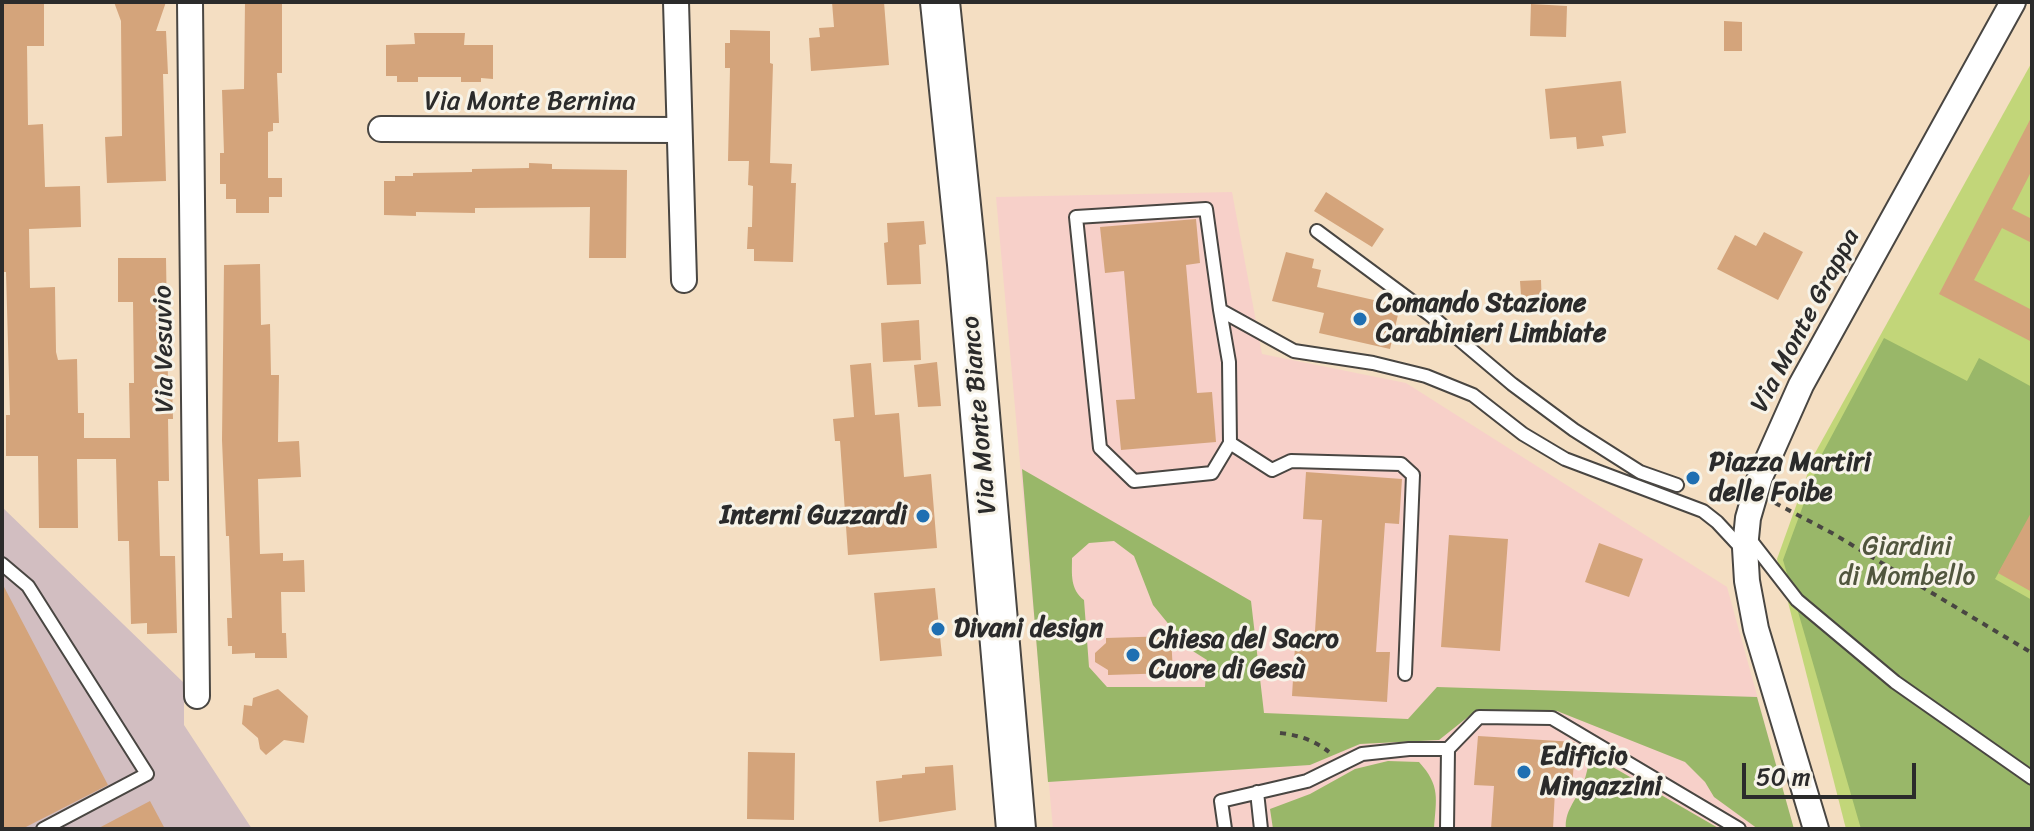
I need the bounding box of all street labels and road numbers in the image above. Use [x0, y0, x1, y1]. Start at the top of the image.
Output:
street label: Via Monte Bernina [424, 86, 636, 118]
street label: Via Monte Grappa [1745, 224, 1867, 418]
street label: Via Vesuvio [148, 285, 182, 413]
street label: Via Monte Bianco [956, 315, 1004, 515]

